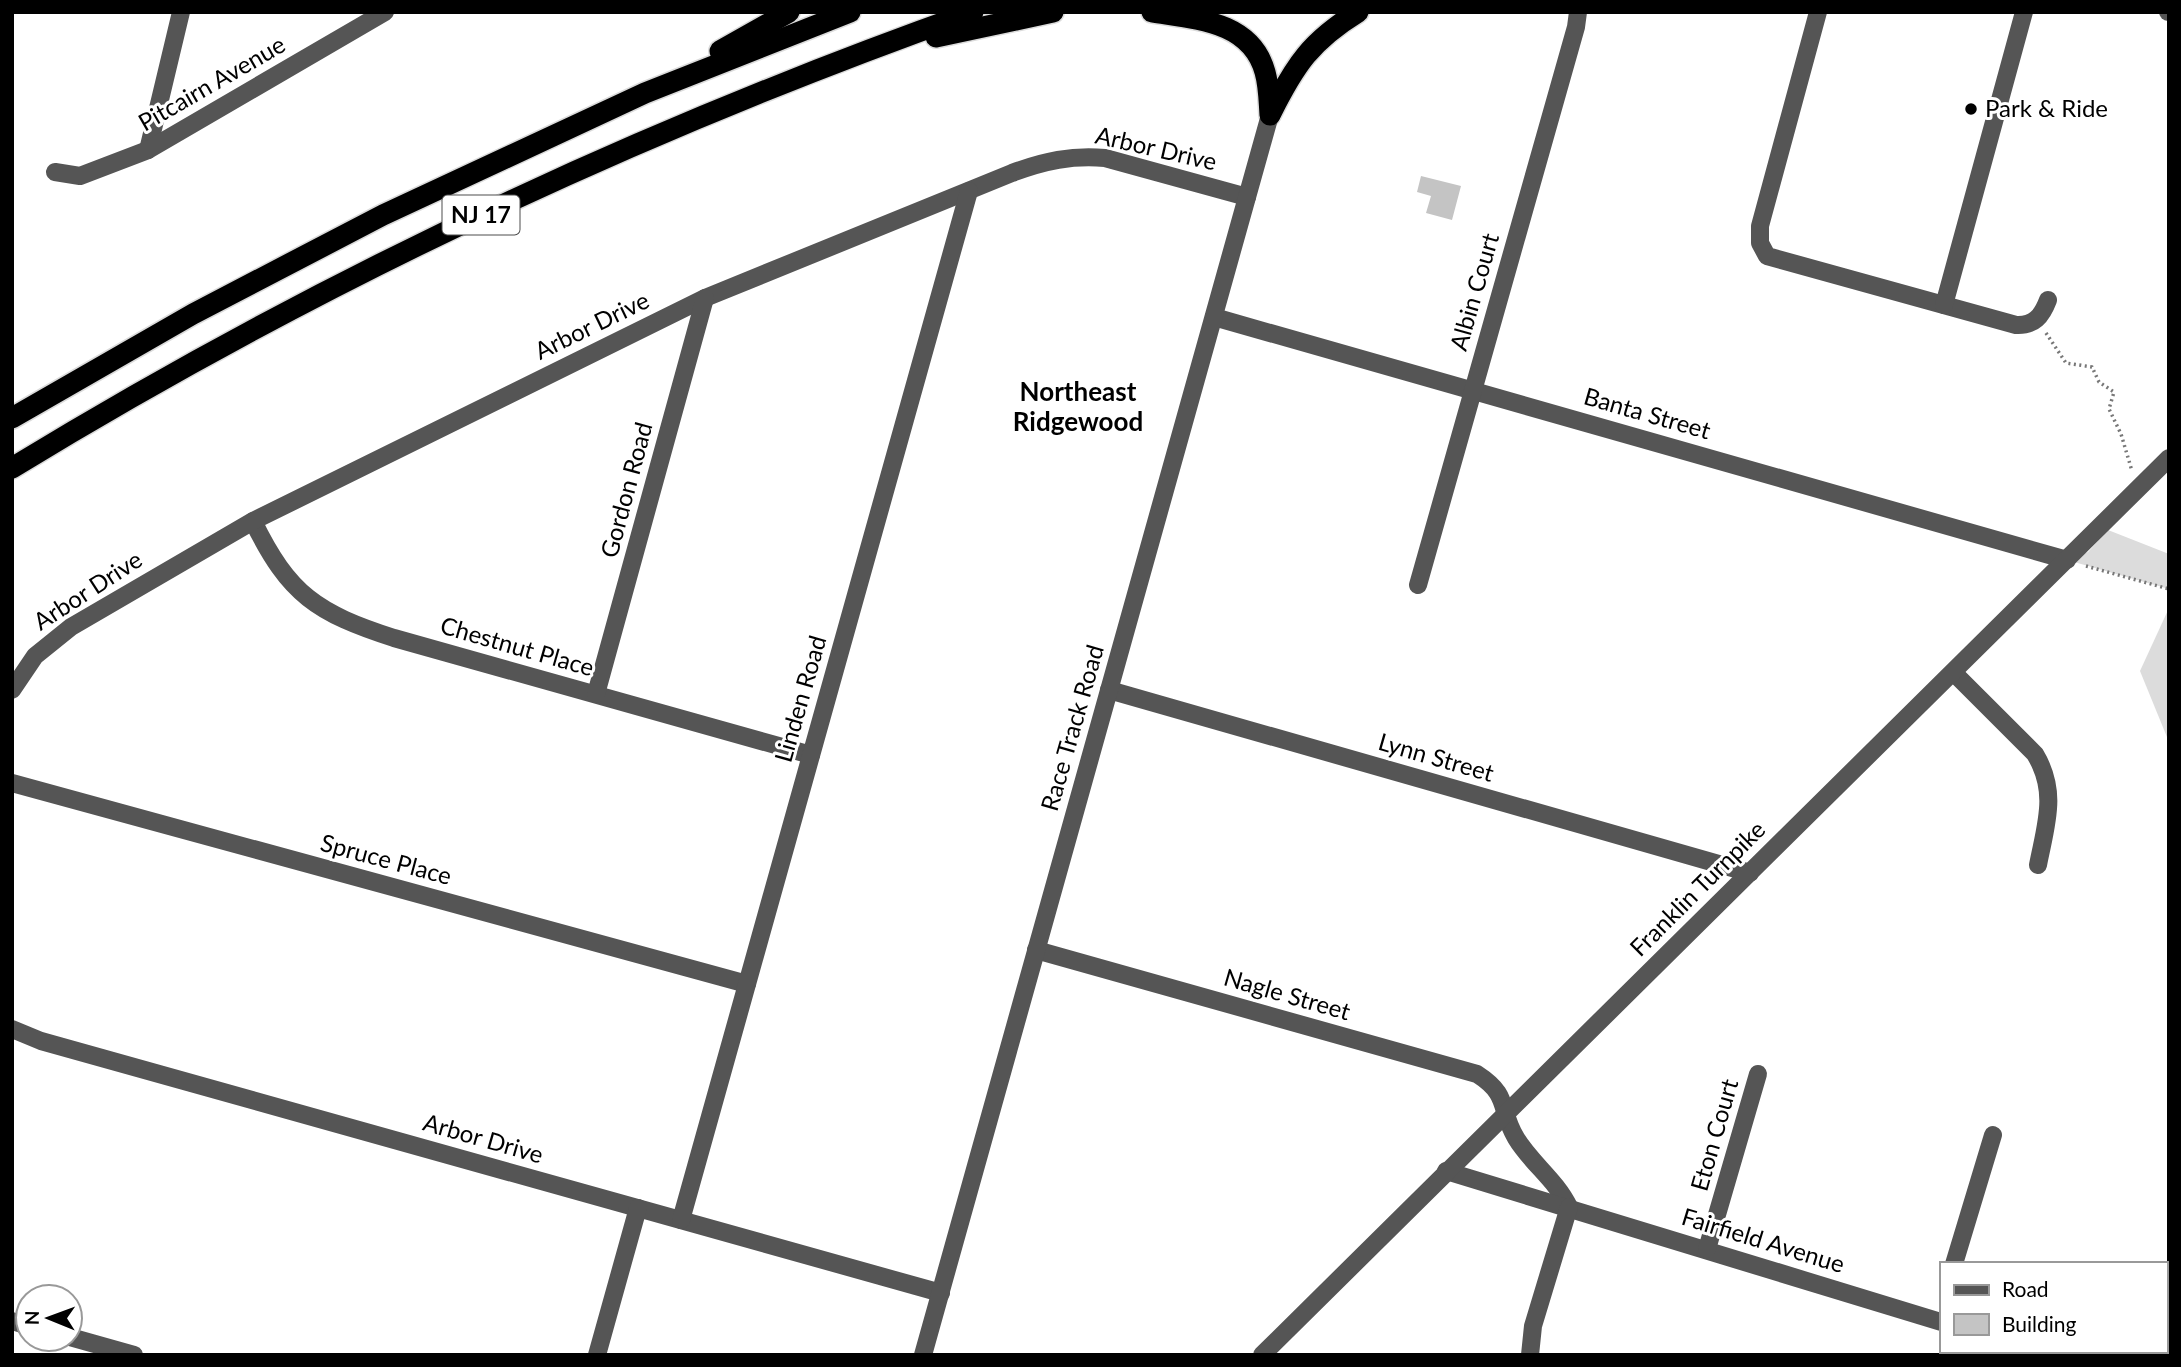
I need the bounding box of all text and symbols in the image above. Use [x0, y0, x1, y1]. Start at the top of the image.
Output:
street label: Pitcairn Avenue [133, 29, 290, 136]
place label: Park & Ride [1985, 93, 2108, 122]
marker: Park & Ride [1963, 101, 1979, 117]
street label: Arbor Drive [1093, 120, 1220, 176]
road number: NJ 17 [442, 196, 520, 234]
street label: Albin Court [1443, 229, 1504, 354]
street label: Arbor Drive [529, 285, 653, 365]
district label: Northeast Ridgewood [1013, 375, 1143, 437]
street label: Banta Street [1581, 381, 1714, 445]
street label: Gordon Road [594, 419, 658, 561]
street label: Arbor Drive [27, 544, 147, 636]
street label: Chestnut Place [437, 610, 598, 681]
street label: Linden Road [768, 632, 831, 765]
street label: Race Track Road [1034, 641, 1109, 814]
street label: Lynn Street [1375, 726, 1498, 787]
street label: Franklin Turnpike [1623, 814, 1771, 962]
street label: Spruce Place [318, 827, 455, 890]
street label: Nagle Street [1221, 962, 1354, 1026]
street label: Eton Court [1684, 1075, 1743, 1194]
street label: Arbor Drive [420, 1107, 547, 1169]
street label: Fairfield Avenue [1679, 1201, 1848, 1278]
legend [1940, 1262, 2167, 1353]
text: Road [2002, 1276, 2049, 1301]
north arrow [14, 1283, 84, 1353]
text: N [20, 1310, 43, 1325]
text: Building [2002, 1311, 2077, 1336]

